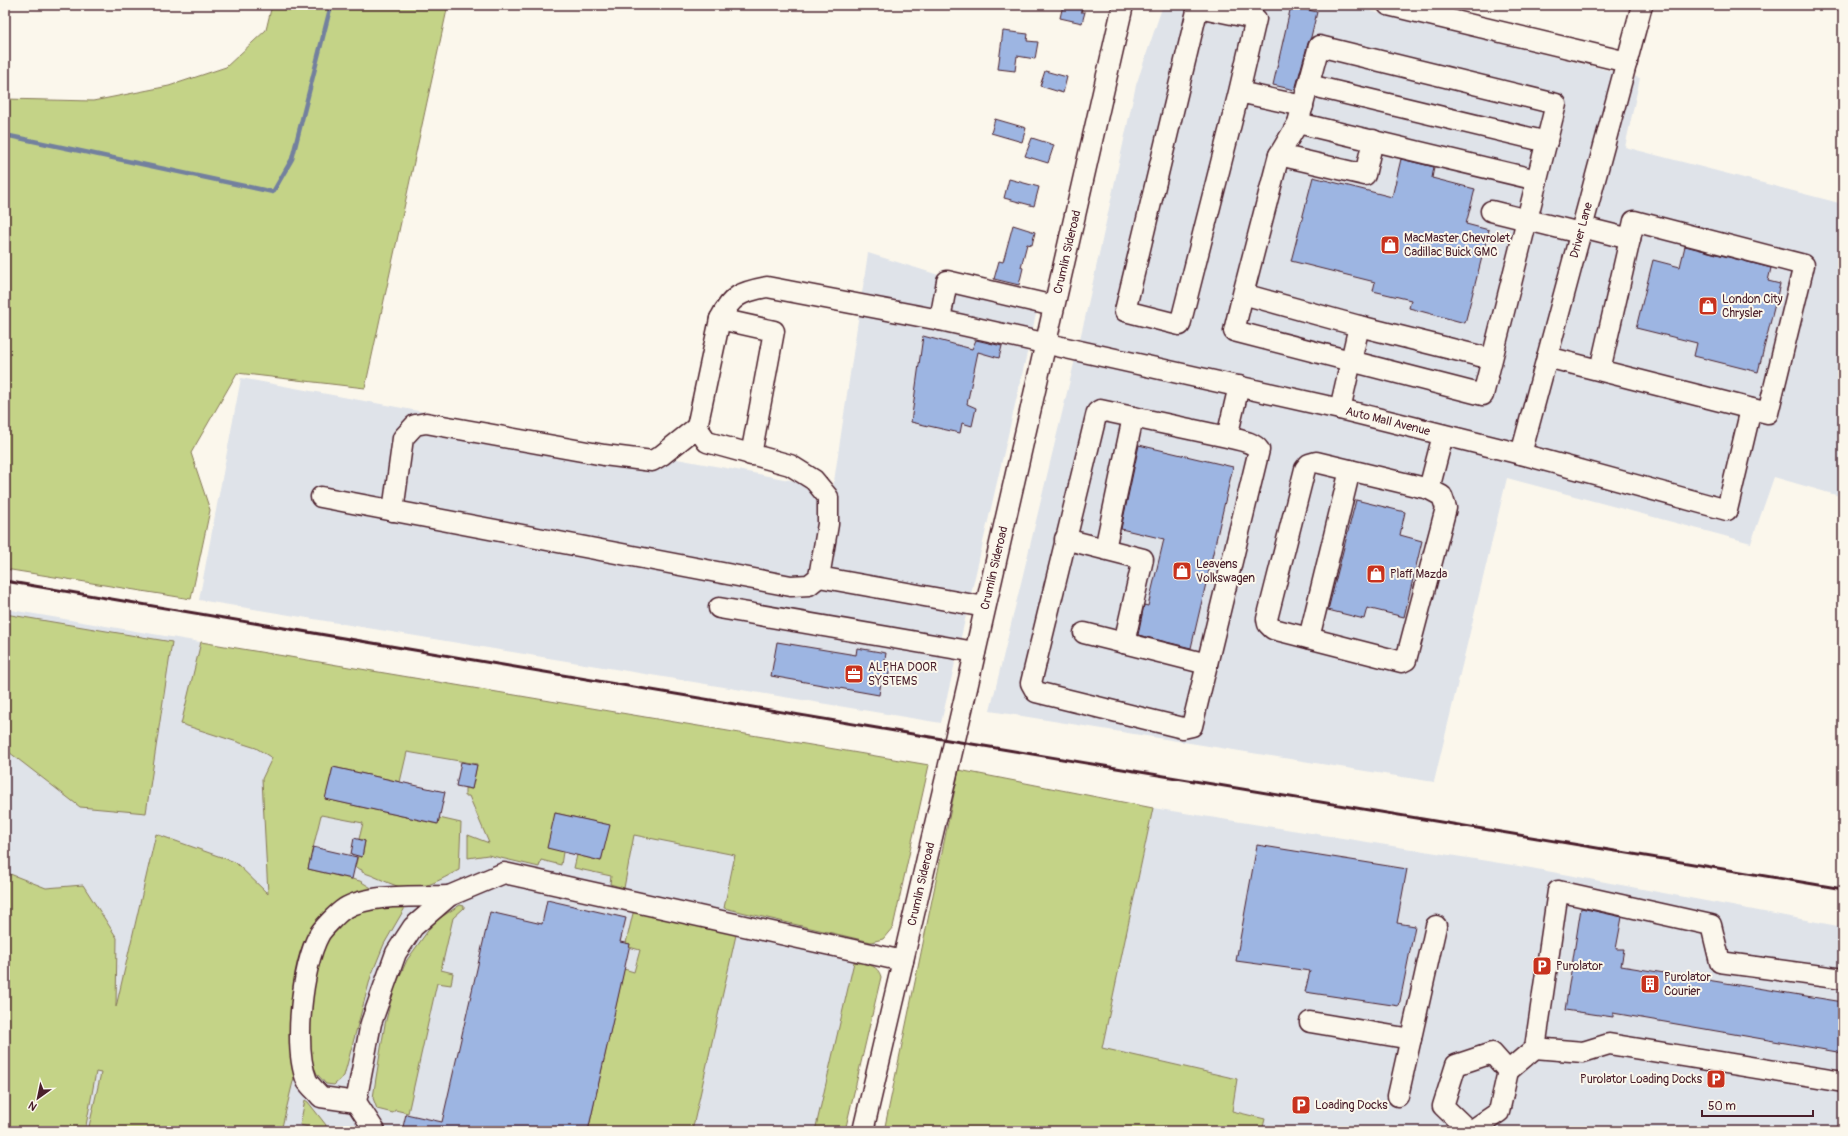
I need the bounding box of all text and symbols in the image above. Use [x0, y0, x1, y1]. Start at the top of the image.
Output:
street label: Driver Lane [1567, 200, 1596, 260]
street label: Crumlin Sideroad [1051, 209, 1084, 295]
place label: MacMaster Chevrolet Cadillac Buick GMC [1404, 231, 1510, 260]
shop icon: MacMaster Chevrolet Cadillac Buick GMC [1379, 234, 1401, 256]
place label: London City Chrysler [1722, 292, 1783, 321]
shop icon: London City Chrysler [1697, 295, 1719, 317]
street label: Auto Mall Avenue [1344, 404, 1432, 439]
street label: Crumlin Sideroad [978, 525, 1011, 611]
place label: Leavens Volkswagen [1196, 557, 1255, 586]
shop icon: Leavens Volkswagen [1171, 560, 1193, 582]
shop icon: Plaff Mazda [1365, 563, 1387, 585]
place label: Plaff Mazda [1390, 567, 1448, 582]
place label: ALPHA DOOR SYSTEMS [868, 660, 937, 689]
office icon: ALPHA DOOR SYSTEMS [843, 663, 865, 685]
street label: Crumlin Sideroad [905, 841, 938, 927]
parking icon: Purolator [1531, 955, 1553, 977]
place label: Purolator [1556, 959, 1604, 974]
place label: Purolator Courier [1664, 970, 1712, 999]
building icon: Purolator Courier [1639, 973, 1661, 995]
parking icon: Purolator Loading Docks [1705, 1068, 1727, 1090]
place label: Purolator Loading Docks [1580, 1072, 1703, 1087]
north arrow [18, 1078, 58, 1118]
scale bar [1702, 1092, 1813, 1118]
parking icon: Loading Docks [1290, 1094, 1312, 1116]
text: N [26, 1098, 39, 1113]
place label: Loading Docks [1315, 1098, 1388, 1113]
text: 50 m [1708, 1099, 1736, 1114]

